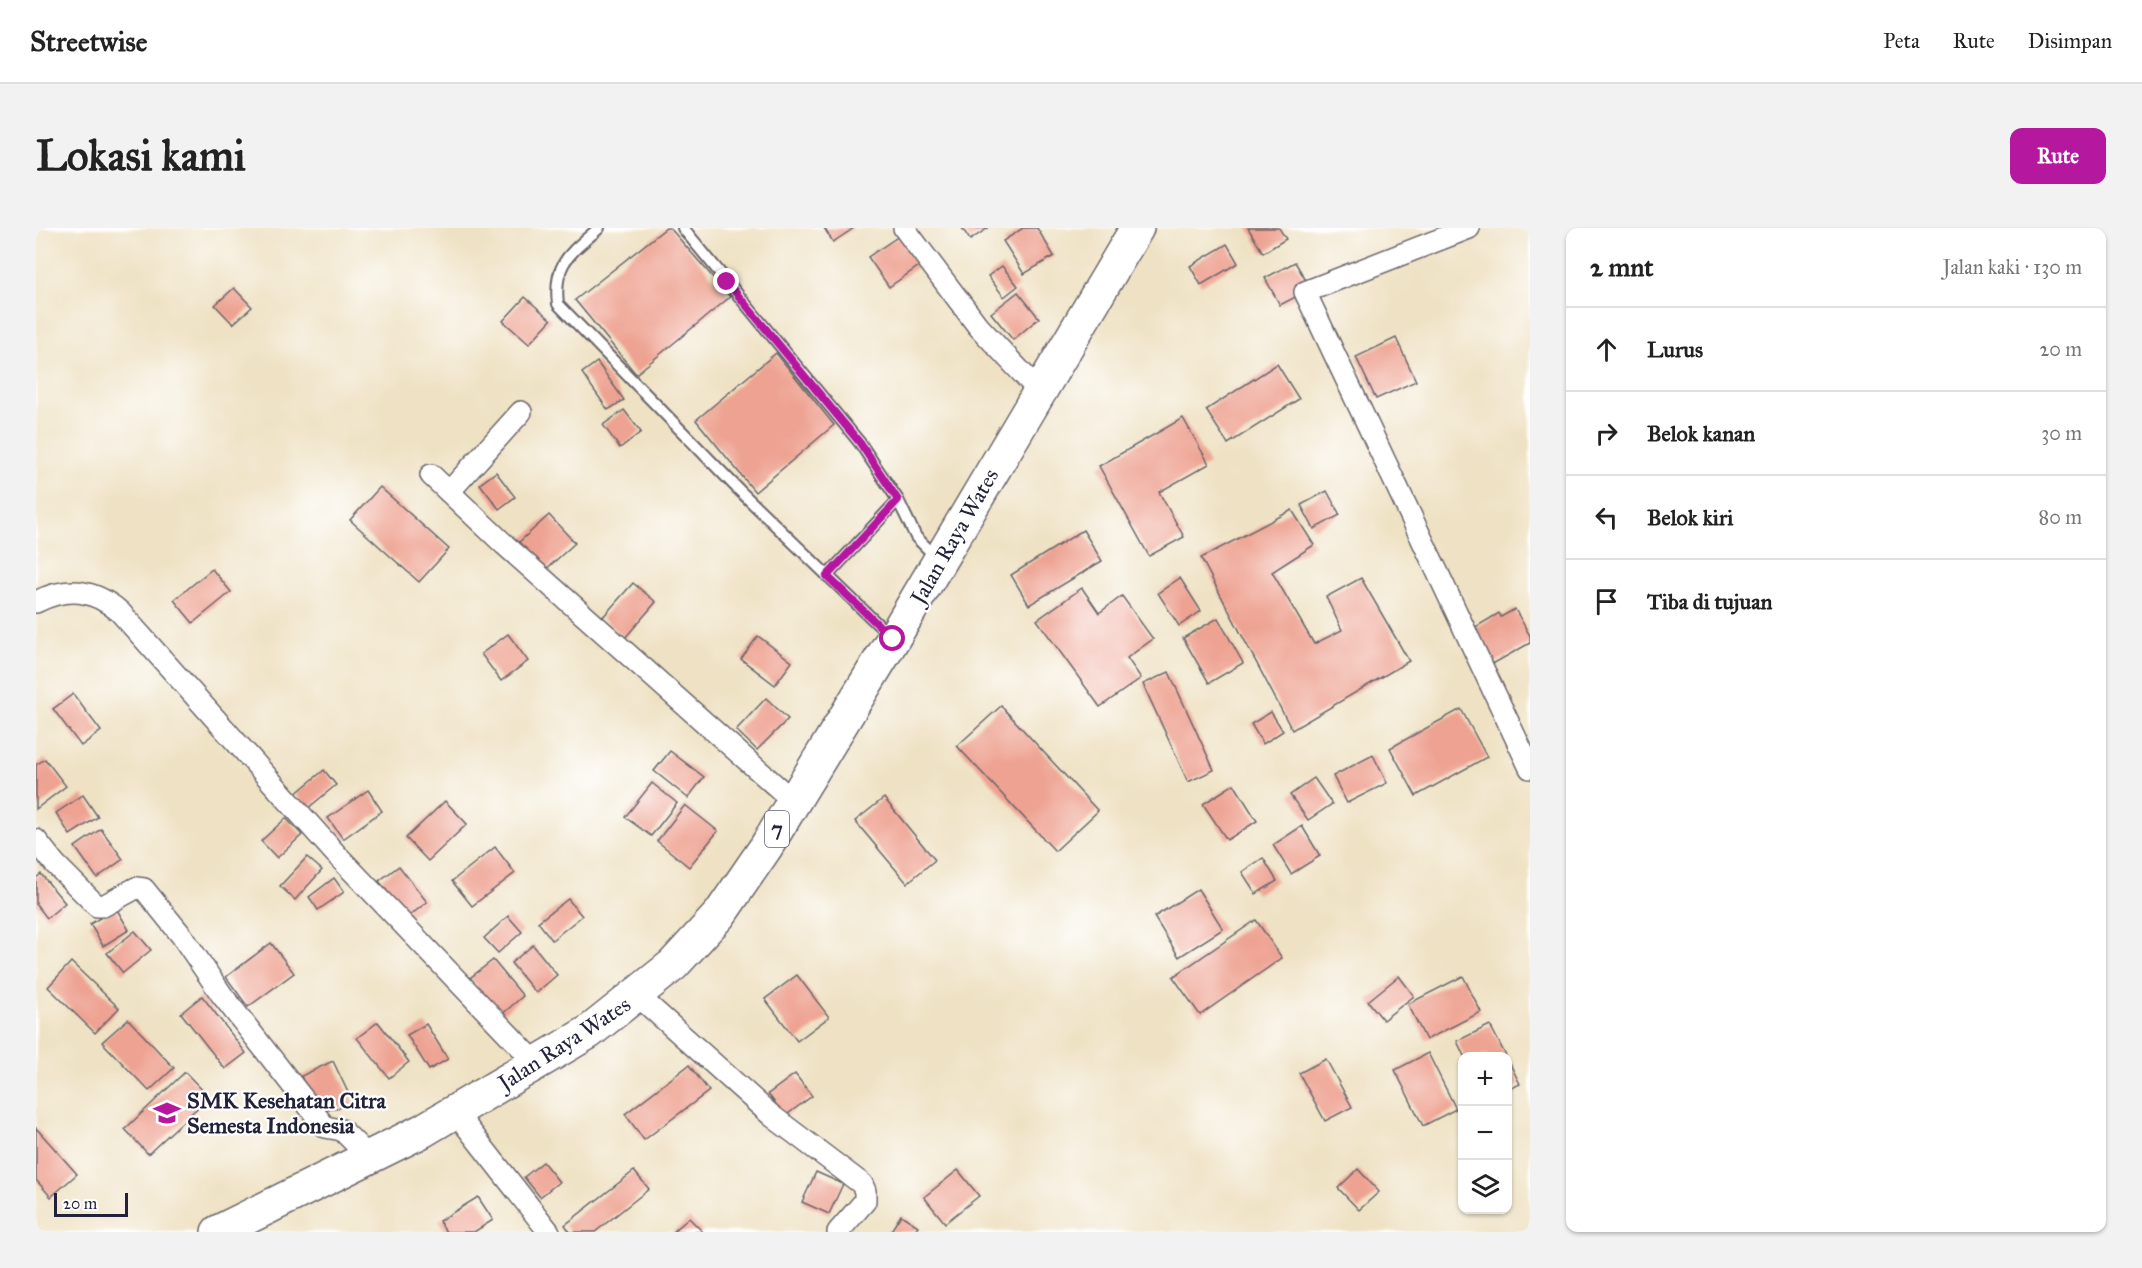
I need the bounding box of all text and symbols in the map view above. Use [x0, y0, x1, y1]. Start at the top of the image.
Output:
text: Streetwise [30, 24, 147, 59]
text: Peta [1883, 28, 1920, 54]
text: Rute [1953, 28, 1995, 54]
text: Disimpan [2028, 28, 2112, 54]
button: Rute [2010, 128, 2106, 184]
text: Lokasi kami [36, 130, 246, 182]
text: 2 mnt [1590, 251, 1653, 283]
text: Jalan kaki · 130 m [1943, 255, 2082, 279]
route end [713, 268, 739, 294]
icon: ahead [1590, 333, 1623, 366]
text: Lurus [1647, 336, 1703, 363]
text: 20 m [2039, 337, 2082, 361]
icon: right [1590, 417, 1623, 450]
text: Belok kanan [1647, 420, 1755, 447]
text: 30 m [2041, 421, 2082, 445]
street label: Jalan Raya Wates [904, 464, 1004, 611]
icon: left [1590, 501, 1623, 534]
text: Belok kiri [1647, 504, 1733, 531]
text: 80 m [2039, 505, 2082, 529]
icon: arrive [1590, 585, 1623, 618]
text: Tiba di tujuan [1647, 588, 1772, 615]
route start [879, 625, 905, 651]
road number: 7 [765, 811, 789, 847]
street label: Jalan Raya Wates [491, 991, 636, 1097]
map controls [1458, 1052, 1512, 1214]
button: + [1458, 1052, 1512, 1106]
place label: SMK Kesehatan Citra Semesta Indonesia [187, 1087, 387, 1139]
school or university icon: SMK Kesehatan Citra Semesta Indonesia [152, 1098, 182, 1128]
button: − [1458, 1106, 1512, 1160]
button: layers [1458, 1160, 1512, 1214]
scale bar [54, 1190, 128, 1218]
text: 20 m [63, 1194, 97, 1213]

